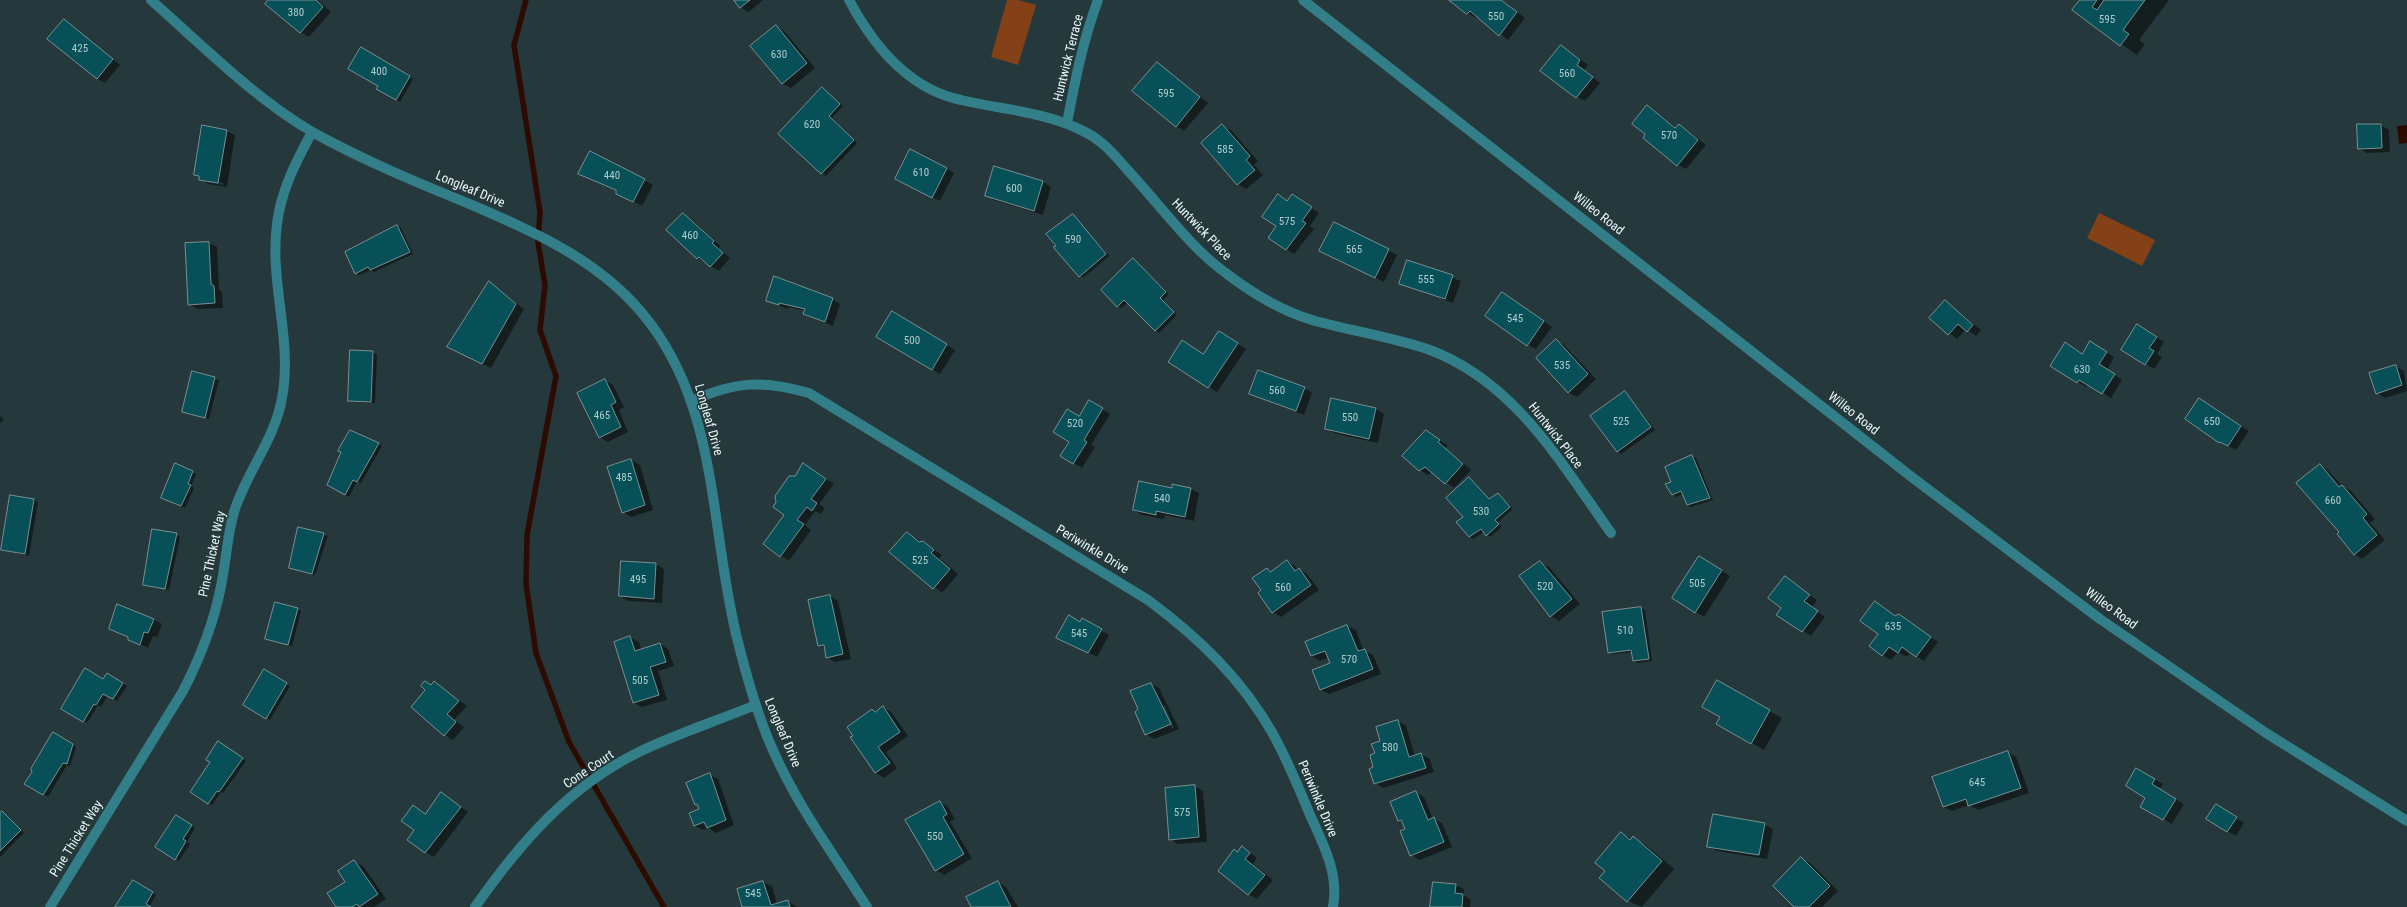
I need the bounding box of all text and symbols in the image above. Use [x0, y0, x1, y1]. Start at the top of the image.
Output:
house number: 380 [288, 6, 304, 20]
house number: 550 [1488, 10, 1504, 24]
street label: Huntwick Terrace [1051, 13, 1087, 103]
house number: 595 [2099, 13, 2115, 27]
house number: 425 [72, 42, 88, 56]
house number: 630 [771, 48, 787, 62]
house number: 400 [371, 65, 387, 79]
house number: 560 [1559, 67, 1575, 81]
house number: 595 [1158, 87, 1174, 101]
house number: 620 [804, 118, 820, 132]
house number: 570 [1661, 129, 1677, 143]
house number: 585 [1217, 143, 1233, 157]
house number: 610 [913, 166, 929, 180]
street label: Longleaf Drive [433, 168, 507, 212]
house number: 440 [604, 169, 620, 183]
house number: 600 [1006, 182, 1022, 196]
street label: Willeo Road [1569, 189, 1627, 239]
street label: Huntwick Place [1168, 196, 1234, 264]
house number: 575 [1279, 215, 1295, 229]
house number: 460 [682, 229, 698, 243]
house number: 590 [1065, 233, 1081, 247]
house number: 565 [1346, 243, 1362, 257]
house number: 555 [1418, 273, 1434, 287]
house number: 545 [1507, 312, 1523, 326]
house number: 500 [904, 334, 920, 348]
house number: 535 [1554, 359, 1570, 373]
house number: 630 [2074, 363, 2090, 377]
street label: Longleaf Drive [690, 382, 726, 458]
house number: 560 [1269, 384, 1285, 398]
street label: Willeo Road [1824, 389, 1882, 439]
street label: Huntwick Place [1524, 400, 1586, 472]
house number: 465 [594, 409, 610, 423]
house number: 550 [1342, 411, 1358, 425]
house number: 525 [1613, 415, 1629, 429]
house number: 650 [2204, 415, 2220, 429]
house number: 520 [1067, 417, 1083, 431]
house number: 485 [616, 471, 632, 485]
house number: 540 [1154, 492, 1170, 506]
house number: 660 [2325, 494, 2341, 508]
house number: 530 [1473, 505, 1489, 519]
street label: Pine Thicket Way [196, 510, 230, 598]
street label: Periwinkle Drive [1053, 522, 1131, 578]
house number: 525 [912, 554, 928, 568]
house number: 495 [630, 573, 646, 587]
house number: 505 [1689, 577, 1705, 591]
house number: 520 [1537, 580, 1553, 594]
house number: 560 [1275, 581, 1291, 595]
street label: Willeo Road [2082, 585, 2140, 633]
house number: 635 [1885, 620, 1901, 634]
house number: 510 [1617, 624, 1633, 638]
house number: 545 [1071, 627, 1087, 641]
house number: 570 [1341, 653, 1357, 667]
house number: 505 [632, 674, 648, 688]
street label: Longleaf Drive [760, 696, 804, 770]
house number: 580 [1382, 741, 1398, 755]
street label: Cone Court [561, 747, 617, 793]
street label: Periwinkle Drive [1294, 758, 1340, 840]
house number: 645 [1969, 776, 1985, 790]
street label: Pine Thicket Way [47, 798, 107, 880]
house number: 575 [1174, 806, 1190, 820]
house number: 550 [927, 830, 943, 844]
house number: 545 [745, 887, 761, 901]

